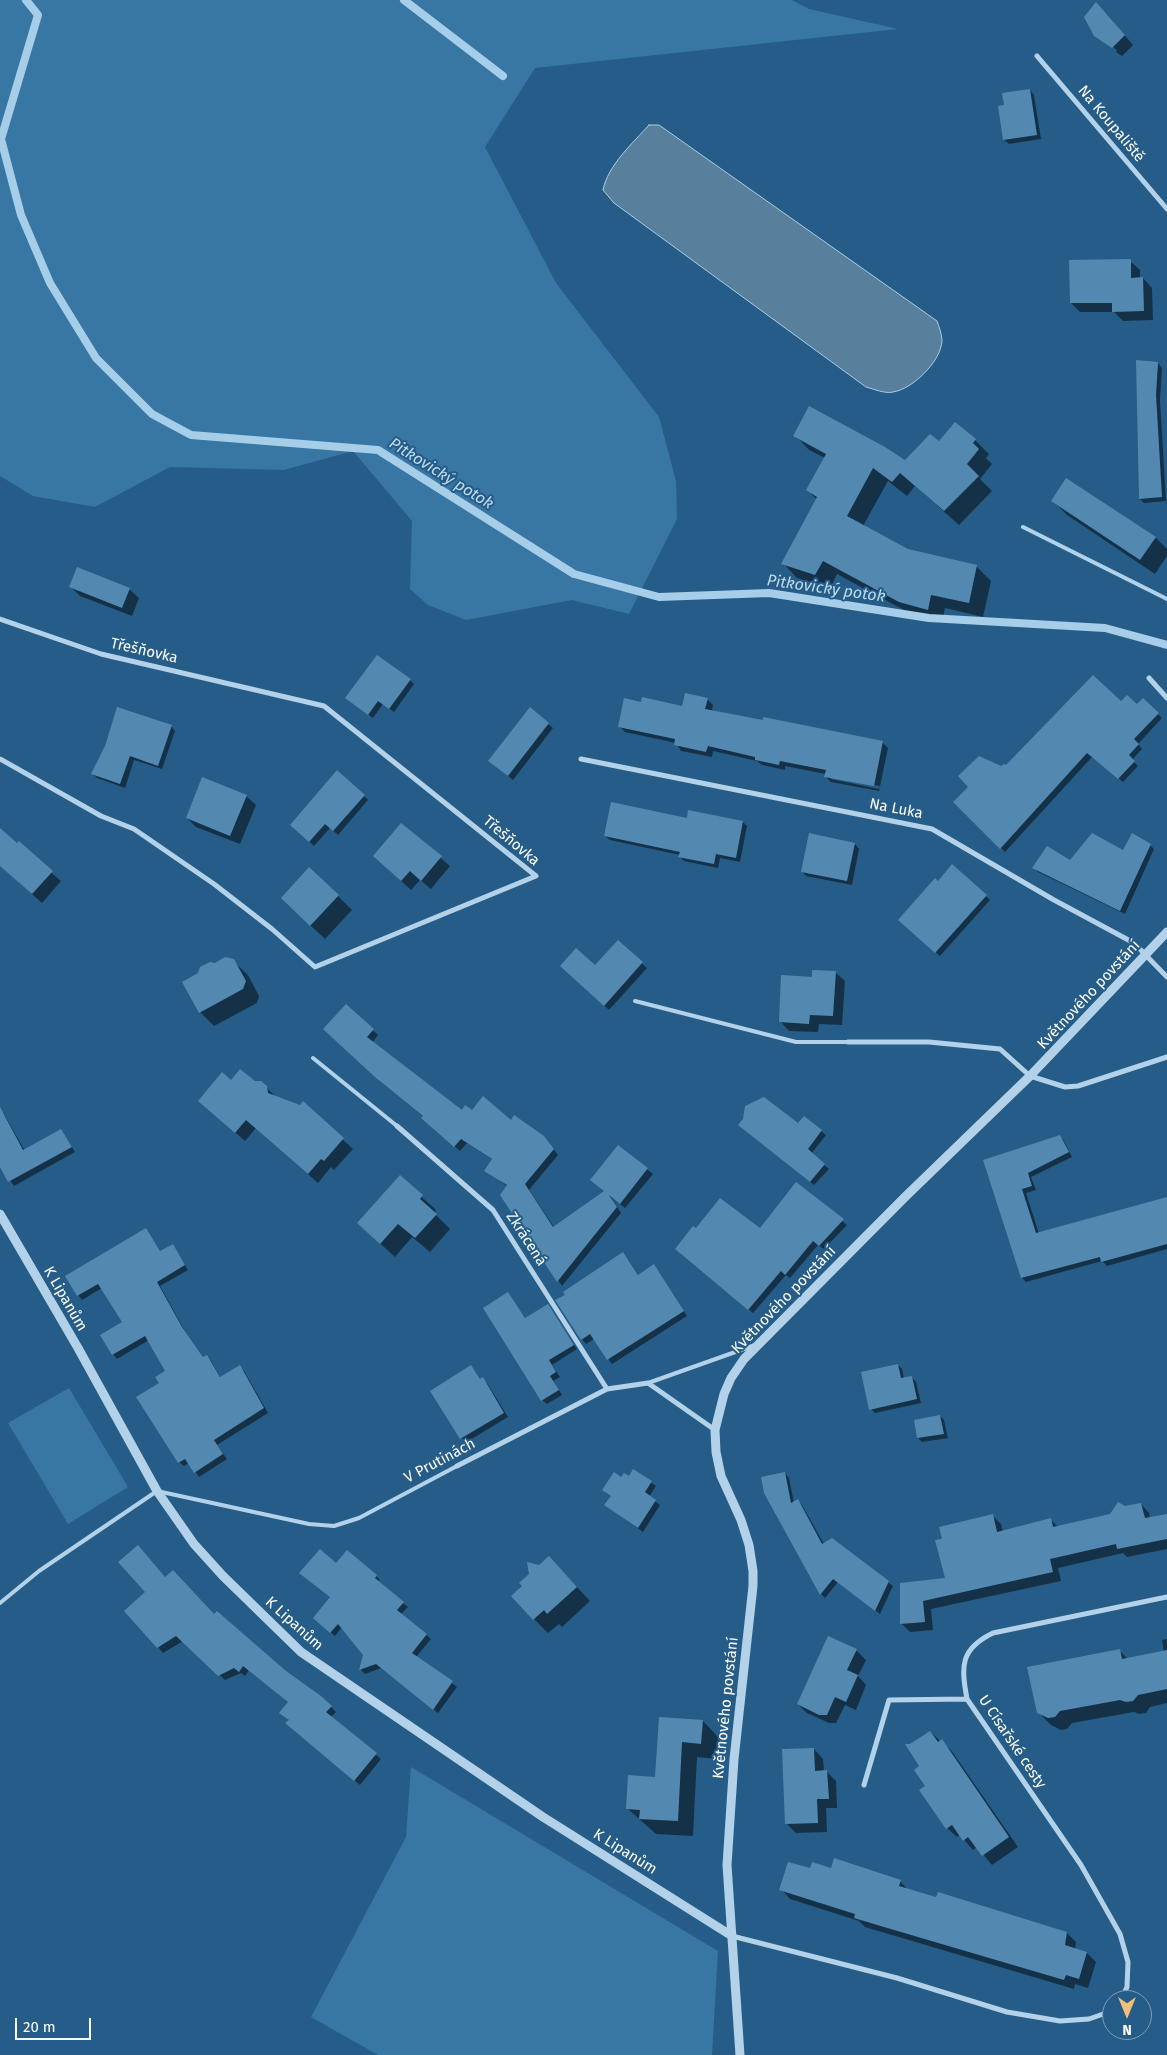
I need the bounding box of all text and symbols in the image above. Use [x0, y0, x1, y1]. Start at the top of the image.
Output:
street label: Na Koupaliště [1074, 82, 1148, 166]
water label: Pitkovický potok [385, 434, 497, 514]
water label: Pitkovický potok [765, 571, 887, 607]
street label: Třešňovka [109, 635, 179, 667]
street label: Na Luka [868, 795, 924, 823]
street label: Třešňovka [479, 812, 543, 870]
street label: Květnového povstání [1034, 937, 1144, 1053]
street label: Zkrácená [502, 1209, 550, 1269]
street label: Květnového povstání [728, 1242, 840, 1358]
street label: K Lipanům [39, 1263, 91, 1335]
street label: V Prutinách [401, 1435, 479, 1487]
street label: K Lipanům [261, 1593, 327, 1655]
street label: Květnového povstání [710, 1636, 742, 1780]
street label: U Císařské cesty [974, 1692, 1050, 1792]
street label: K Lipanům [590, 1825, 660, 1879]
north arrow [1102, 1990, 1152, 2040]
scale bar [18, 2008, 94, 2040]
text: 20 m [23, 2018, 56, 2036]
text: N [1122, 2021, 1132, 2038]

